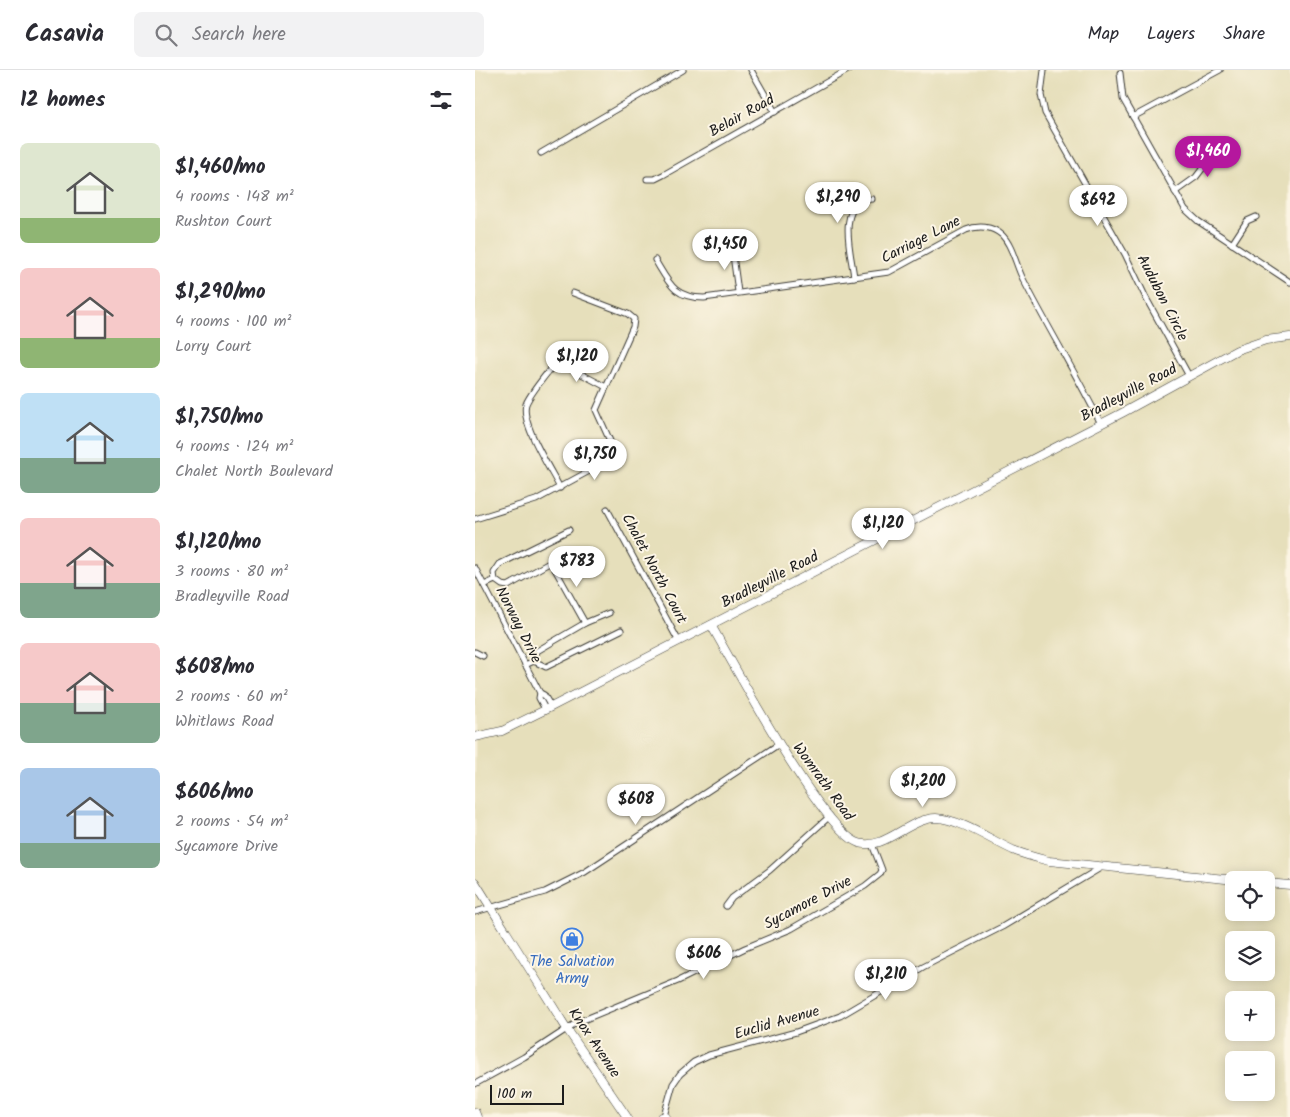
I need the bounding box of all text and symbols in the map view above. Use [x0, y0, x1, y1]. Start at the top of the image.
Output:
search box [134, 12, 484, 57]
text: Casavia [25, 15, 104, 54]
text: Search here [192, 20, 286, 50]
text: Map [1088, 20, 1119, 49]
text: Layers [1147, 20, 1195, 49]
text: Share [1223, 20, 1265, 49]
icon: search [152, 21, 180, 49]
text: 12 homes [20, 84, 105, 117]
icon: filters [427, 86, 455, 114]
street label: Belair Road [705, 88, 780, 144]
pin: $1,460 [1167, 136, 1249, 178]
text: $1,460 [1186, 139, 1230, 164]
text: $1,460/mo [175, 151, 266, 184]
icon: home [60, 163, 120, 223]
pin: $1,290 [797, 182, 879, 224]
text: 4 rooms · 148 m² [175, 184, 294, 209]
pin: $692 [1068, 184, 1128, 227]
text: $1,290 [816, 185, 860, 210]
text: $692 [1080, 188, 1116, 213]
text: Rushton Court [175, 209, 272, 234]
street label: Carriage Lane [877, 210, 965, 270]
pin: $1,450 [684, 228, 766, 271]
text: $1,450 [703, 232, 747, 257]
street label: Audubon Circle [1130, 251, 1194, 346]
text: $1,290/mo [175, 276, 266, 309]
icon: home [60, 288, 120, 348]
text: 4 rooms · 100 m² [175, 309, 291, 334]
text: Lorry Court [175, 334, 252, 359]
pin: $1,120 [536, 340, 618, 383]
text: $1,120 [557, 344, 597, 369]
street label: Bradleyville Road [1076, 357, 1182, 429]
text: $1,750/mo [175, 401, 263, 434]
icon: home [60, 413, 120, 473]
text: 4 rooms · 124 m² [175, 434, 293, 459]
pin: $1,750 [554, 438, 636, 481]
text: $1,750 [574, 442, 616, 467]
text: Chalet North Boulevard [175, 459, 333, 484]
pin: $1,120 [842, 508, 924, 550]
street label: Chalet North Court [615, 510, 693, 629]
text: $1,120 [863, 511, 903, 536]
text: $1,120/mo [175, 526, 261, 559]
icon: home [60, 538, 120, 598]
street label: Bradleyville Road [717, 545, 823, 615]
pin: $783 [547, 546, 607, 588]
text: $783 [559, 549, 595, 574]
text: 3 rooms · 80 m² [175, 559, 288, 584]
street label: Norway Drive [488, 582, 548, 668]
text: Bradleyville Road [175, 584, 289, 609]
text: $608/mo [175, 651, 255, 684]
icon: home [60, 663, 120, 723]
text: 2 rooms · 60 m² [175, 684, 288, 709]
text: Whitlaws Road [175, 709, 274, 734]
street label: Womrath Road [786, 738, 860, 827]
pin: $1,200 [882, 766, 964, 808]
text: $1,200 [901, 769, 945, 794]
text: $606/mo [175, 776, 254, 809]
pin: $608 [606, 784, 666, 826]
text: $608 [618, 787, 654, 812]
icon: home [60, 788, 120, 848]
text: 2 rooms · 54 m² [175, 809, 288, 834]
text: Sycamore Drive [175, 834, 278, 859]
street label: Sycamore Drive [760, 870, 856, 936]
map controls [1225, 871, 1275, 1101]
button: locate [1225, 871, 1275, 921]
shop icon: The Salvation Army [560, 927, 584, 951]
button: layers [1225, 931, 1275, 981]
pin: $606 [674, 938, 734, 980]
text: $606 [686, 941, 722, 966]
place label: The Salvation Army [529, 950, 615, 991]
pin: $1,210 [845, 958, 927, 1001]
text: $1,210 [866, 962, 906, 987]
button: + [1225, 991, 1275, 1041]
street label: Euclid Avenue [732, 999, 823, 1047]
street label: Knox Avenue [562, 1003, 627, 1083]
button: − [1225, 1051, 1275, 1101]
scale bar [490, 1082, 564, 1105]
text: 100 m [497, 1083, 532, 1105]

